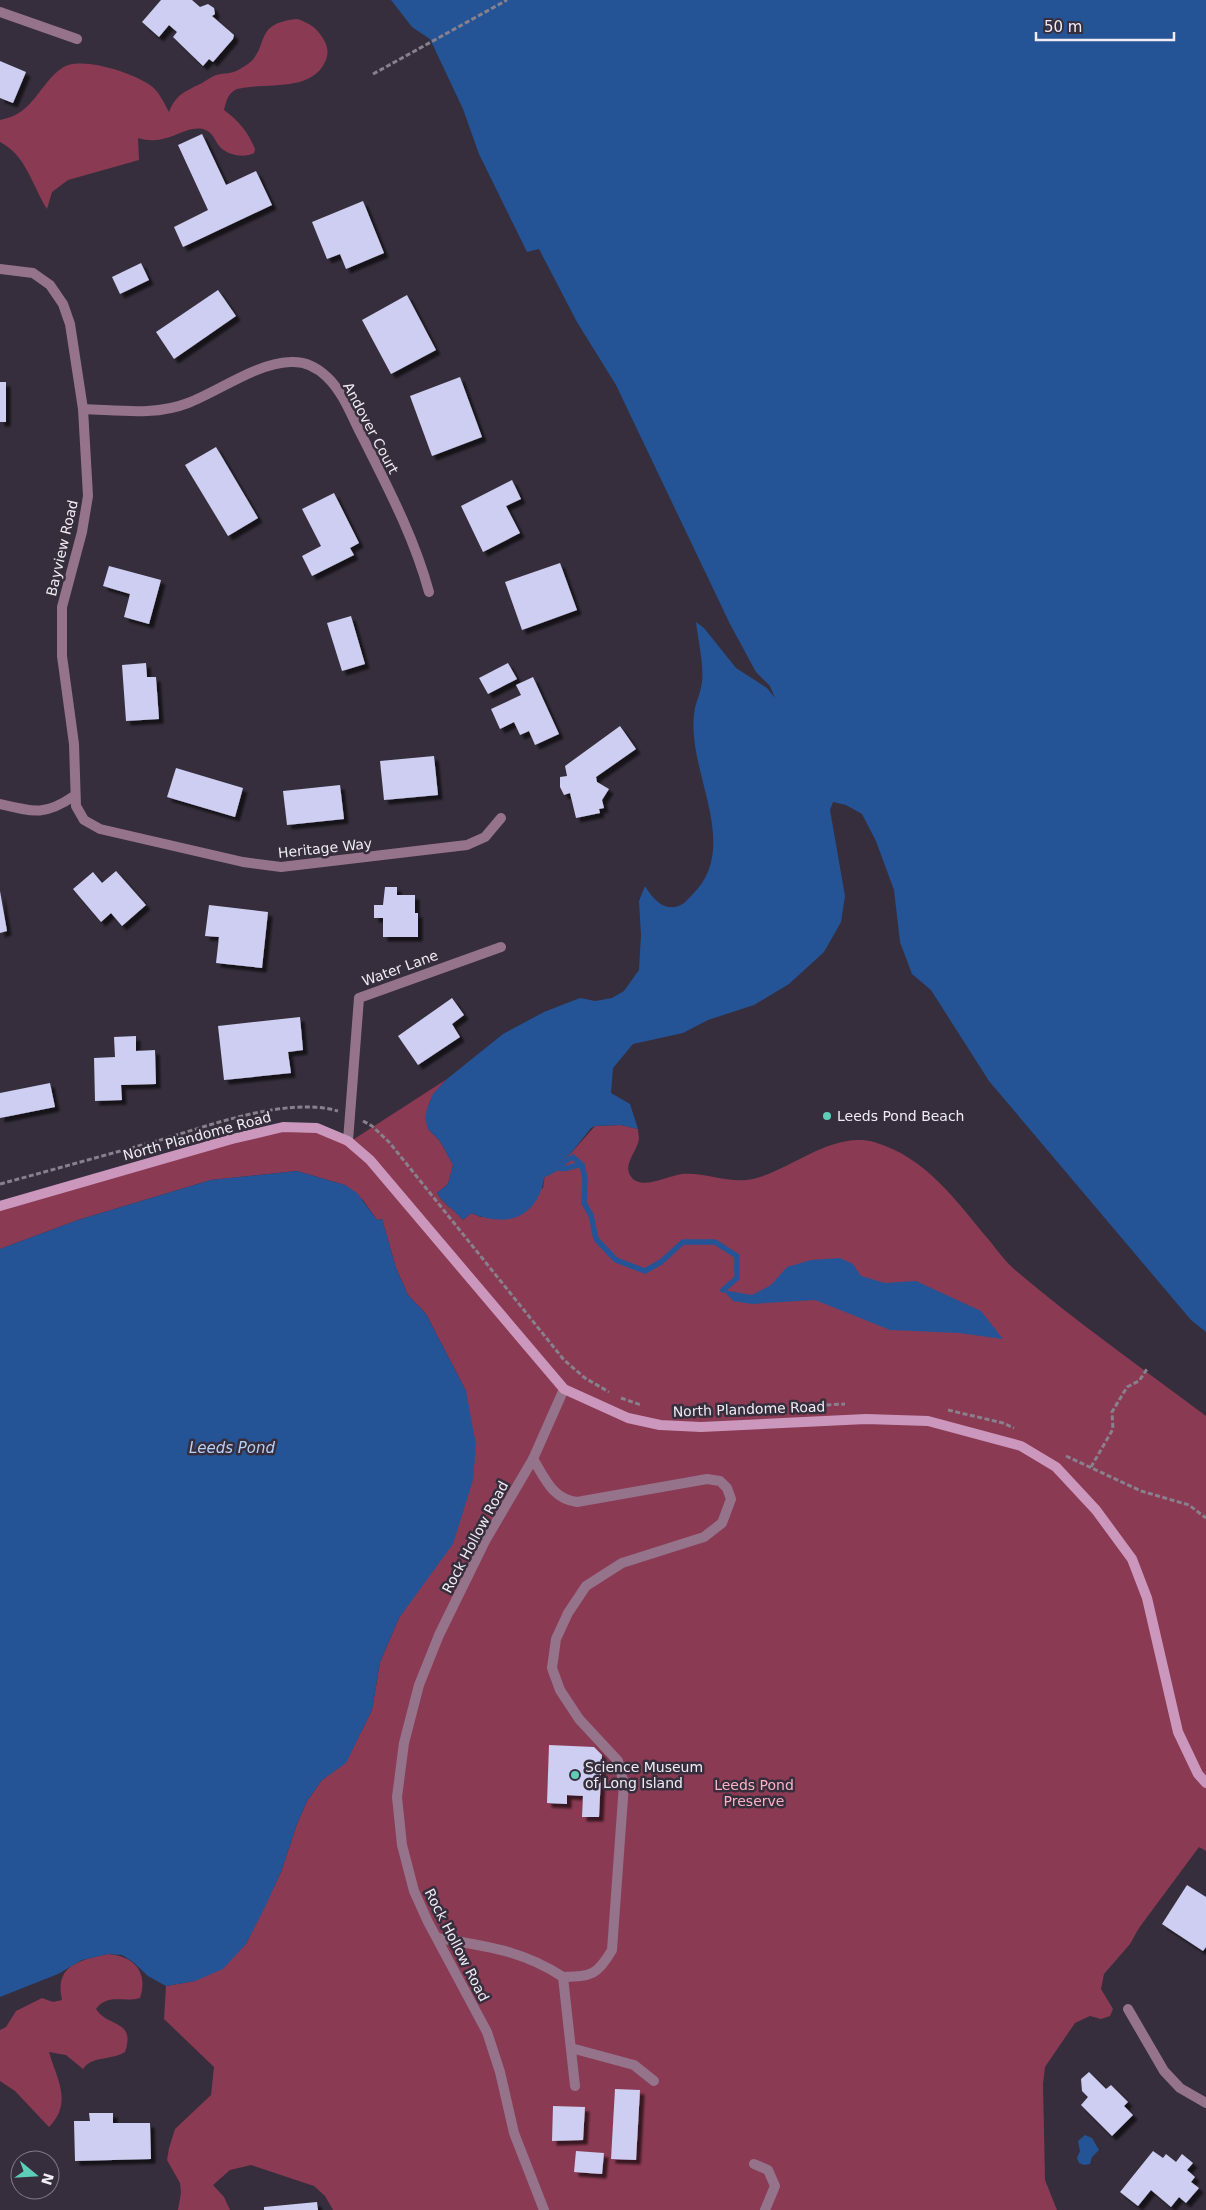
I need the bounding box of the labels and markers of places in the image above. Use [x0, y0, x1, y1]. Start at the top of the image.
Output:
place label: Leeds Pond Beach [837, 1108, 965, 1124]
marker: Leeds Pond Beach [821, 1110, 833, 1122]
place label: Science Museum of Long Island [585, 1759, 703, 1791]
marker: Science Museum of Long Island [569, 1769, 581, 1781]

